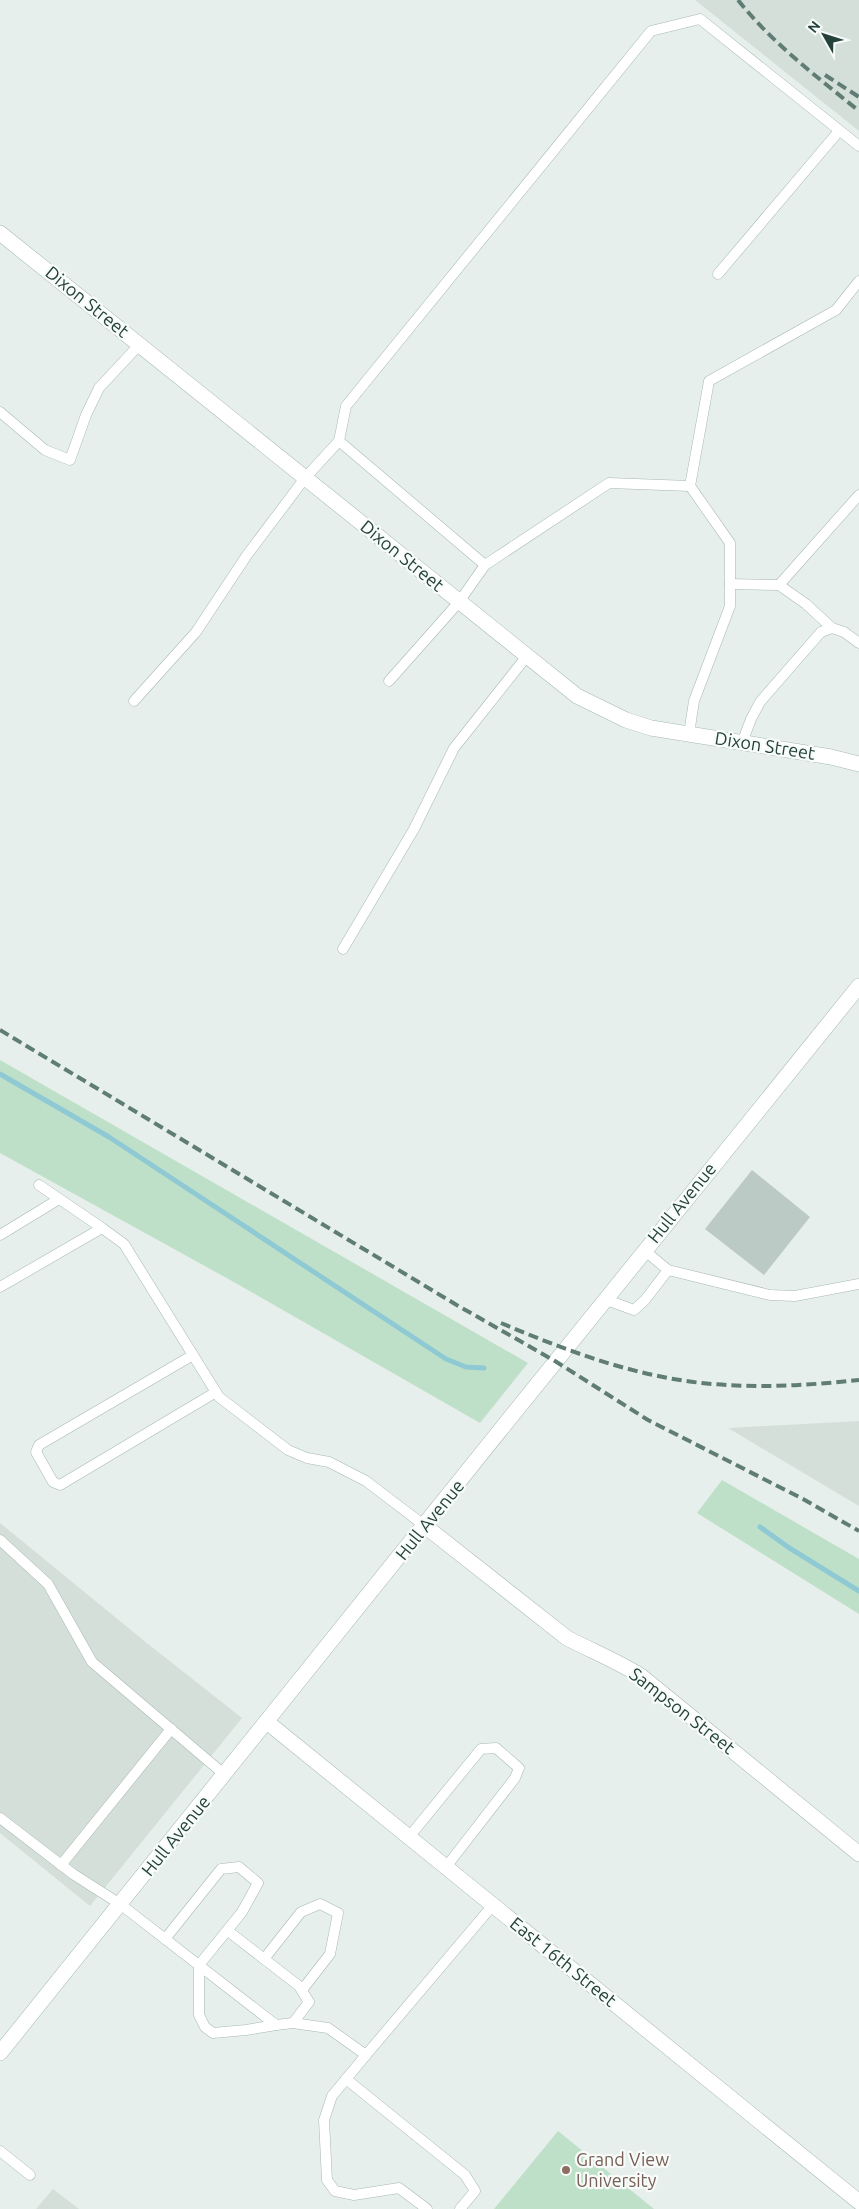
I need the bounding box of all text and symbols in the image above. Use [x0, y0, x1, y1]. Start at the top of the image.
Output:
north arrow [799, 10, 849, 60]
text: N [804, 18, 823, 36]
street label: Dixon Street [42, 262, 133, 341]
street label: Dixon Street [357, 516, 448, 595]
street label: Dixon Street [714, 727, 817, 763]
street label: Hull Avenue [643, 1158, 720, 1246]
street label: Hull Avenue [391, 1475, 468, 1563]
street label: Sampson Street [626, 1663, 739, 1757]
street label: Hull Avenue [137, 1791, 214, 1879]
street label: East 16th Street [507, 1912, 621, 2010]
place label: Grand View University [576, 2149, 669, 2190]
marker: Grand View University [560, 2164, 572, 2176]

